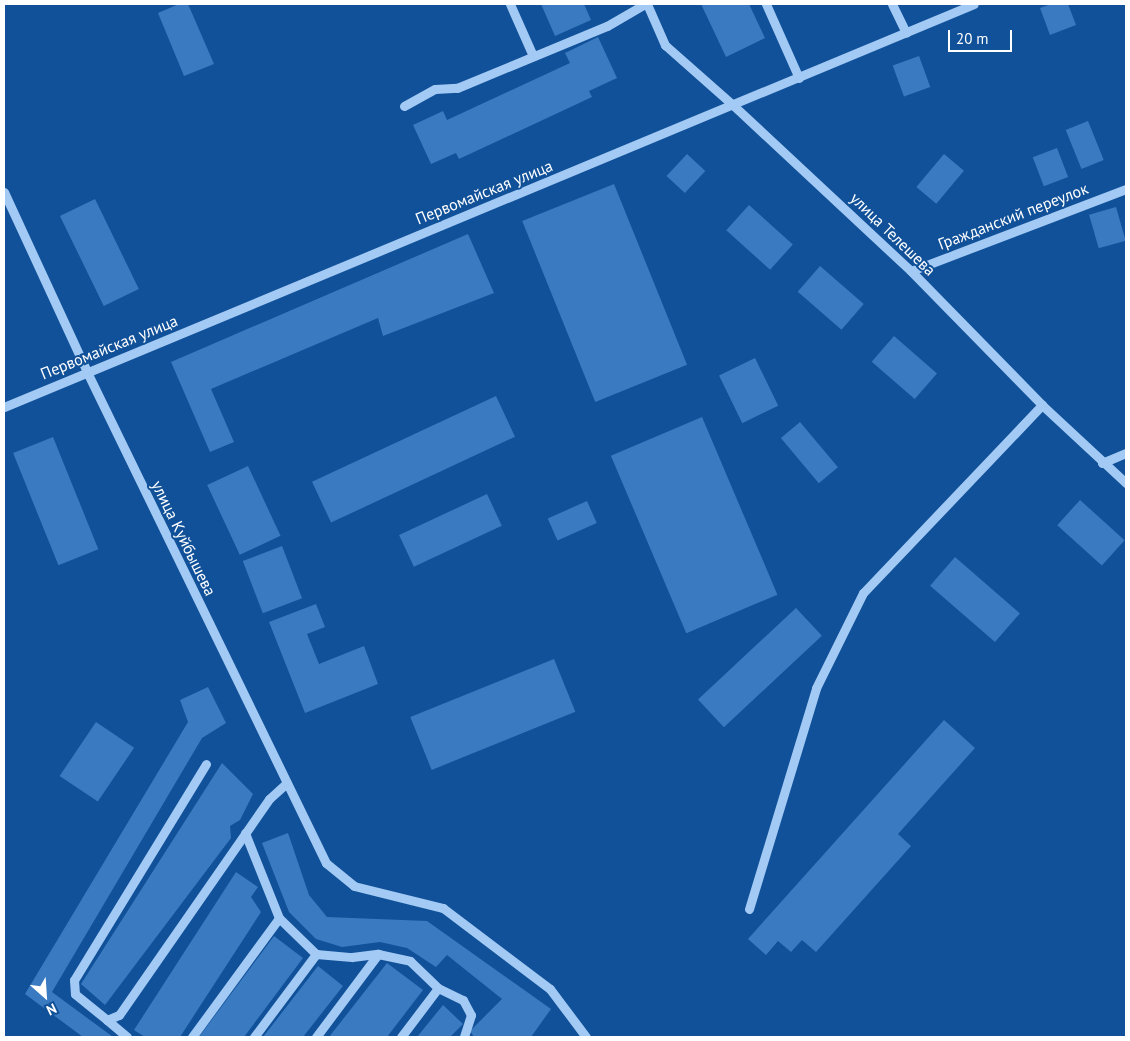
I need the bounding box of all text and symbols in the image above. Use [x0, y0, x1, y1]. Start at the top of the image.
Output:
scale bar [950, 20, 1014, 52]
text: 20 m [956, 29, 989, 48]
street label: Первомайская улица [413, 156, 555, 228]
street label: Гражданский переулок [935, 178, 1091, 254]
street label: улица Телешева [846, 188, 940, 280]
street label: Первомайская улица [38, 311, 180, 383]
street label: улица Куйбышева [148, 477, 220, 599]
north arrow [20, 971, 70, 1021]
text: N [44, 999, 60, 1020]

